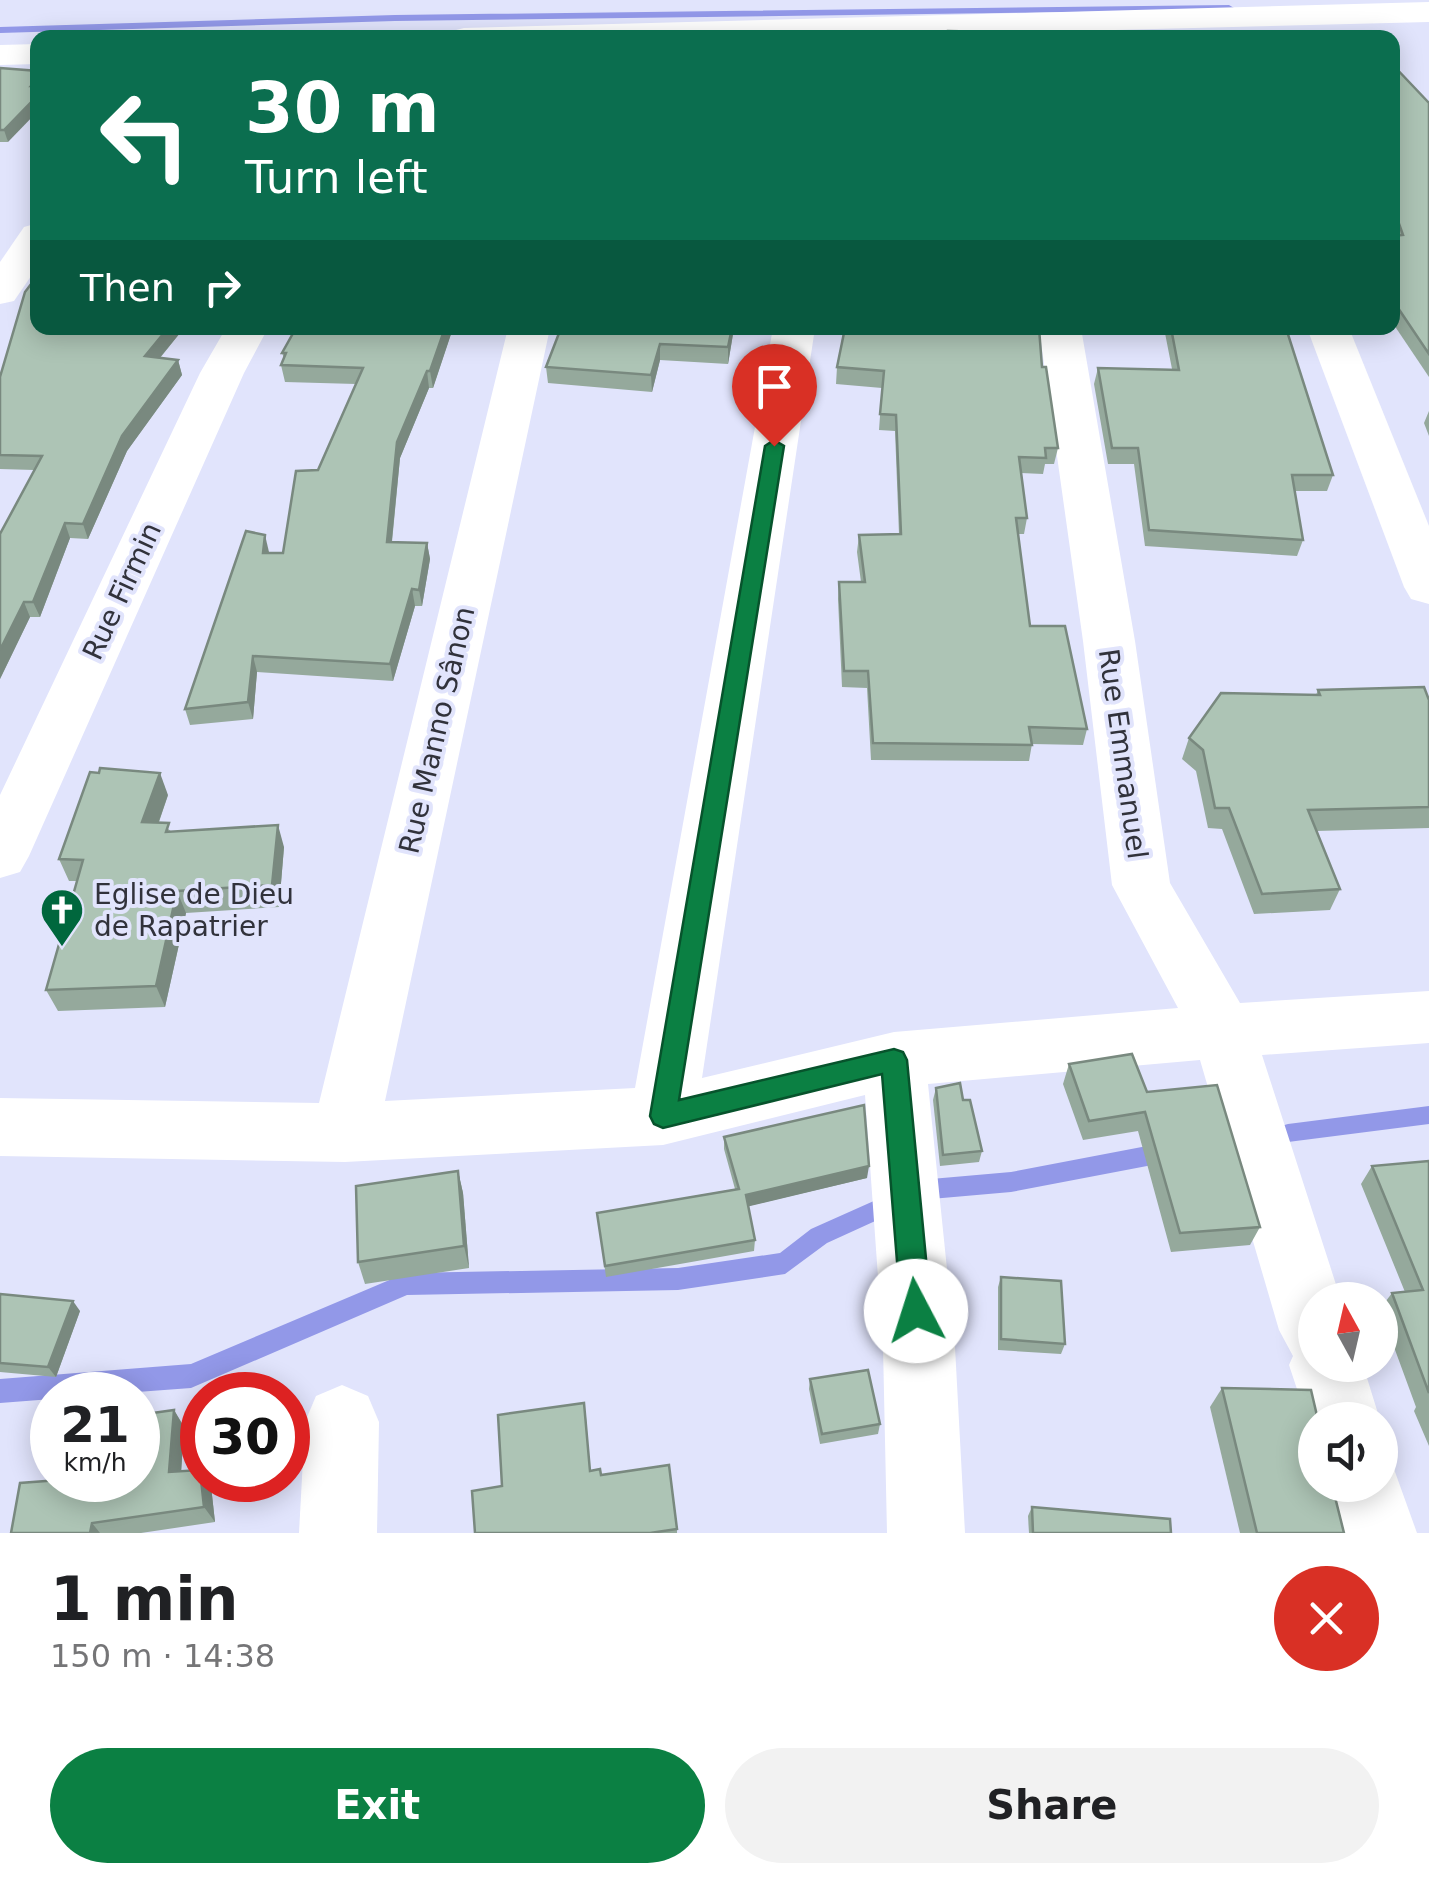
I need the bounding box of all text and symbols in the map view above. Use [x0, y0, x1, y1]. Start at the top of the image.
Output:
text: 30 m [245, 67, 440, 149]
icon: left [80, 70, 210, 200]
text: Turn left [245, 151, 428, 204]
icon: right [195, 260, 250, 315]
text: Then [80, 266, 175, 310]
pin [732, 344, 817, 447]
icon: arrive [747, 359, 802, 414]
street label: Rue Firmin [76, 517, 168, 665]
street label: Rue Manno Sânon [393, 603, 481, 857]
street label: Rue Emmanuel [1092, 647, 1154, 861]
place label: Eglise de Dieu de Rapatrier [94, 878, 294, 943]
church icon: Eglise de Dieu de Rapatrier [39, 887, 85, 948]
position arrow [864, 1259, 968, 1363]
north arrow [1298, 1282, 1398, 1382]
map controls [1298, 1282, 1398, 1502]
speed limit sign: 30 [180, 1372, 310, 1502]
text: 21 [60, 1396, 130, 1454]
button: sound [1298, 1402, 1398, 1502]
text: km/h [63, 1448, 127, 1477]
text: 1 min [50, 1564, 238, 1634]
button: close [1274, 1566, 1379, 1671]
text: 150 m · 14:38 [50, 1637, 275, 1675]
button: Exit [50, 1748, 705, 1863]
button: Share [725, 1748, 1379, 1863]

